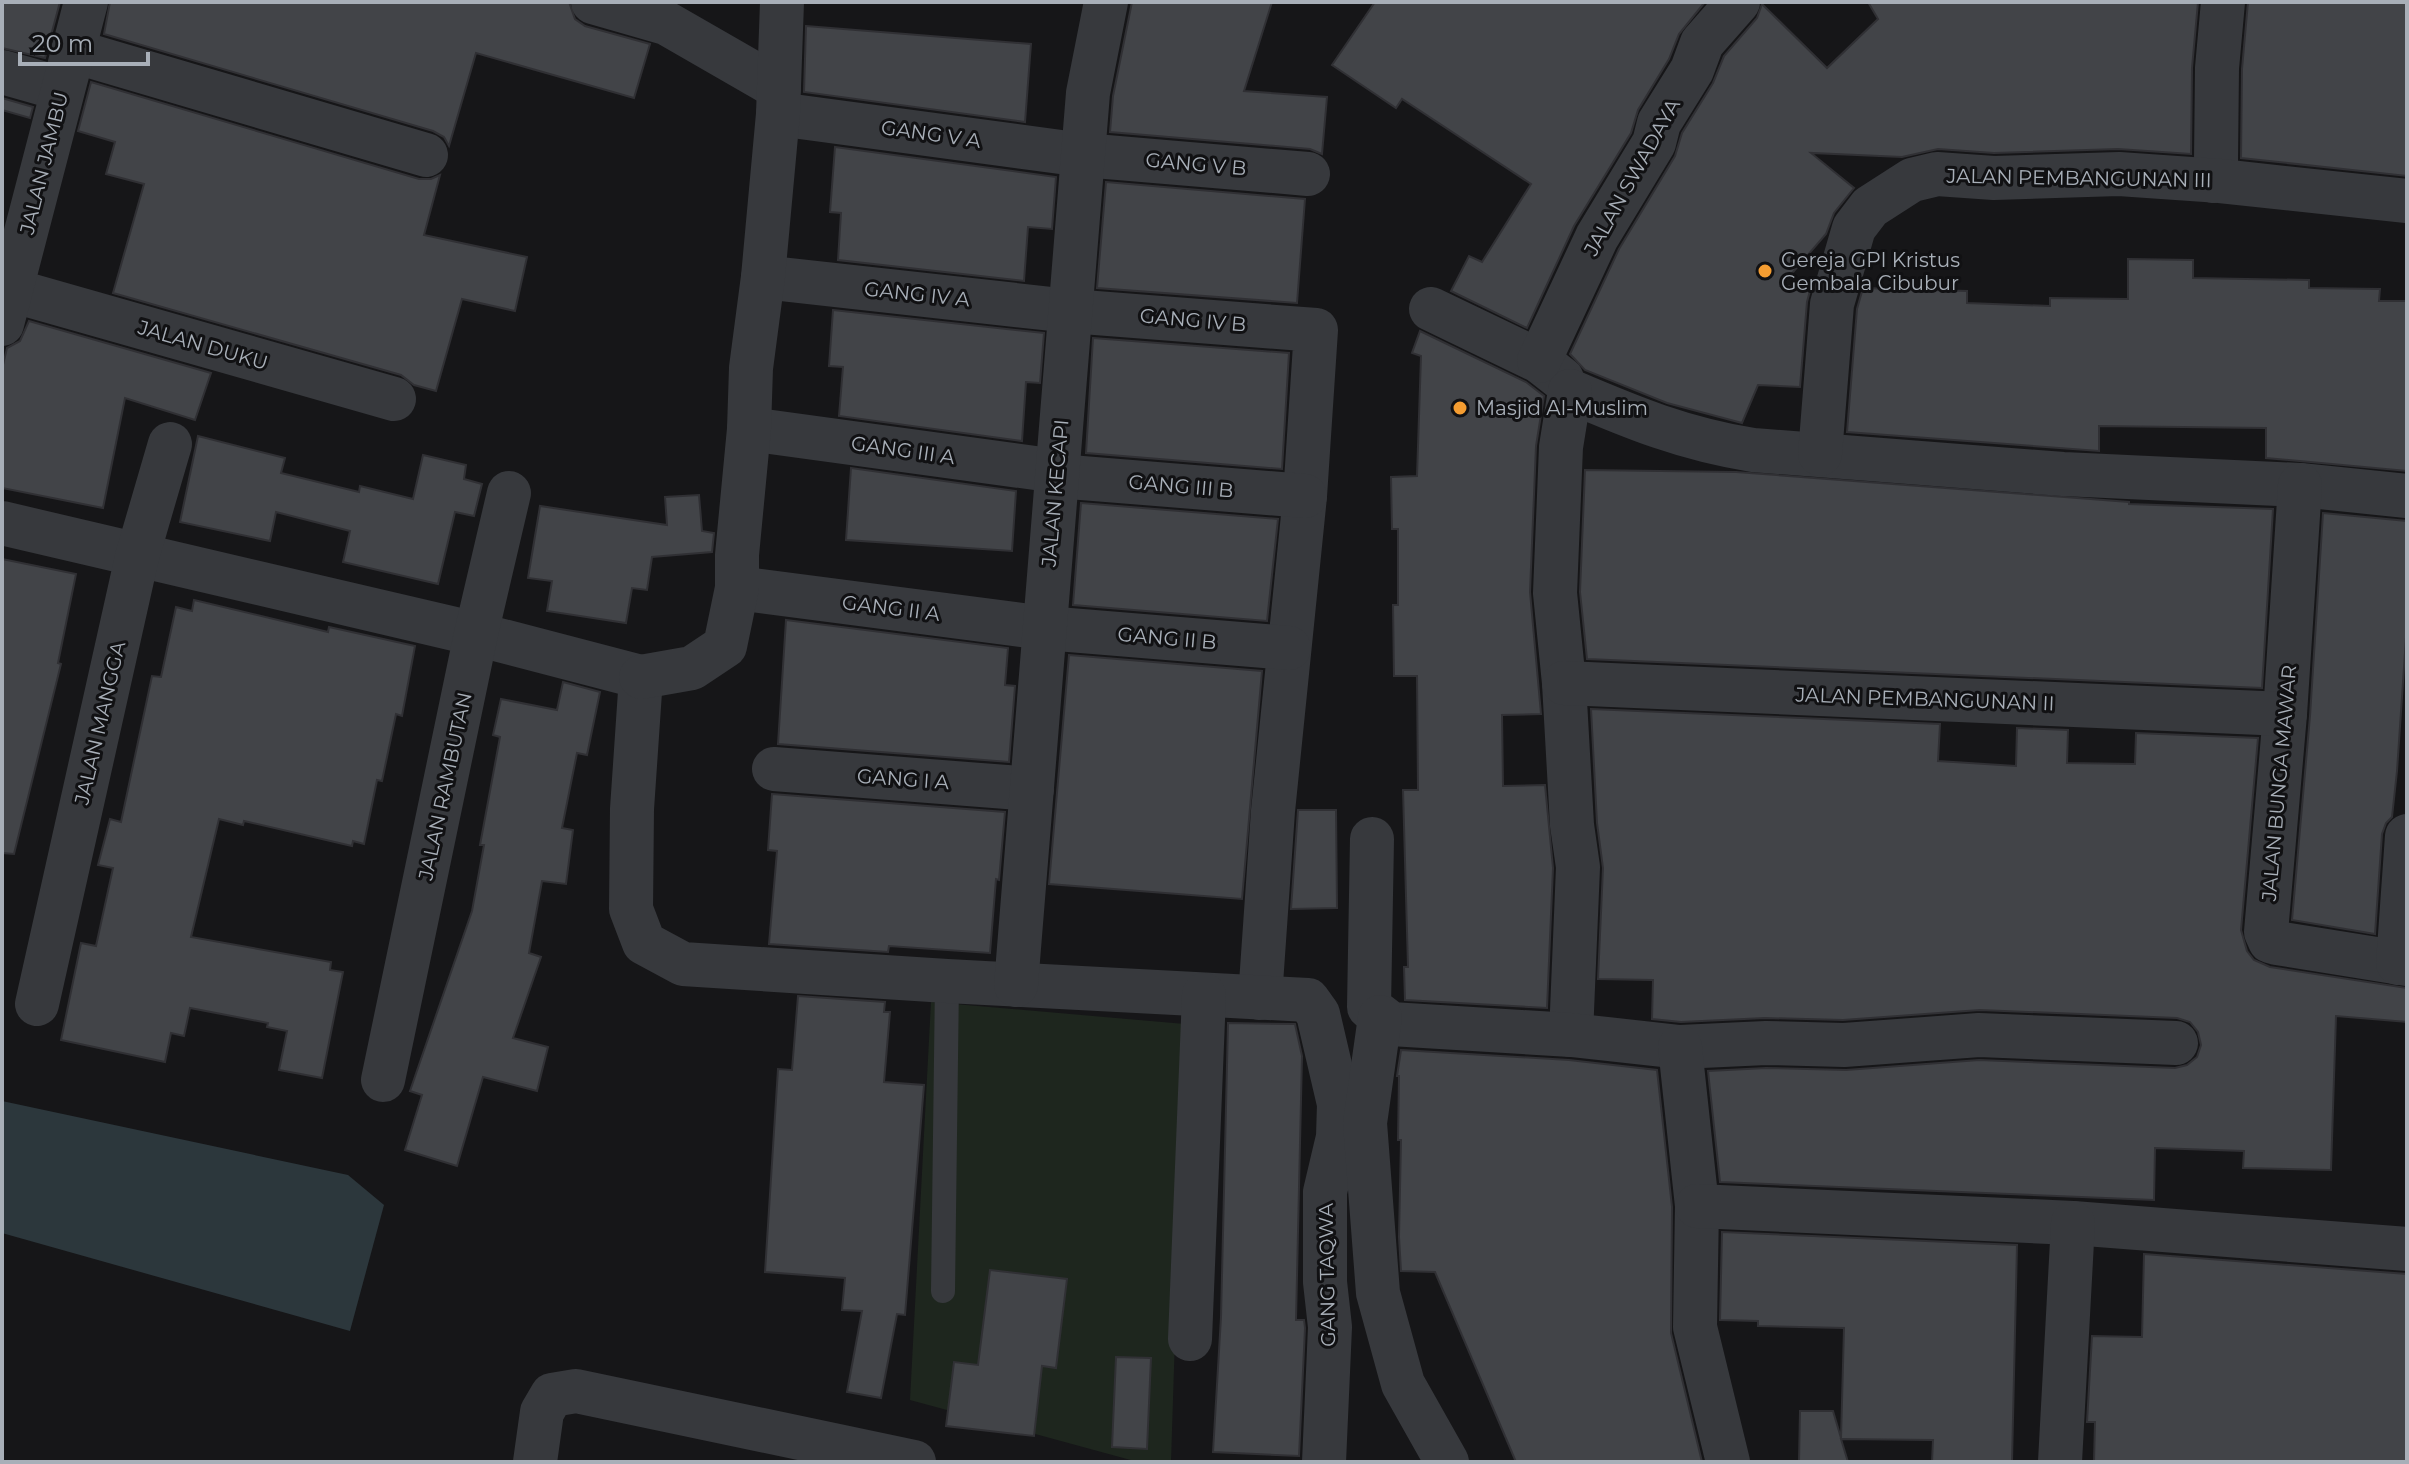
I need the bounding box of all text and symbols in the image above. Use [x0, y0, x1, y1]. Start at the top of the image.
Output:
scale bar [20, 16, 148, 66]
text: 20 m [32, 29, 93, 58]
street label: JALAN JAMBU [14, 89, 73, 238]
street label: JALAN SWADAYA [1578, 94, 1685, 261]
street label: GANG V A [880, 115, 983, 153]
street label: GANG V B [1145, 148, 1247, 180]
street label: JALAN PEMBANGUNAN III [1945, 164, 2212, 192]
place label: Gereja GPI Kristus Gembala Cibubur [1781, 248, 1960, 295]
marker: Gereja GPI Kristus Gembala Cibubur [1756, 262, 1774, 280]
street label: GANG IV A [863, 277, 972, 312]
street label: GANG IV B [1139, 303, 1247, 337]
street label: JALAN DUKU [134, 315, 271, 375]
place label: Masjid Al-Muslim [1476, 396, 1648, 420]
marker: Masjid Al-Muslim [1451, 399, 1469, 417]
street label: JALAN KECAPI [1037, 418, 1073, 569]
street label: GANG III A [850, 431, 957, 469]
street label: GANG III B [1128, 469, 1234, 503]
street label: GANG II A [841, 590, 942, 626]
street label: GANG II B [1117, 622, 1217, 654]
street label: JALAN MANGGA [69, 638, 131, 808]
street label: JALAN BUNGA MAWAR [2257, 664, 2301, 903]
street label: JALAN PEMBANGUNAN II [1794, 682, 2055, 716]
street label: JALAN RAMBUTAN [413, 690, 477, 883]
street label: GANG I A [856, 764, 951, 794]
street label: GANG TAQWA [1314, 1202, 1340, 1347]

